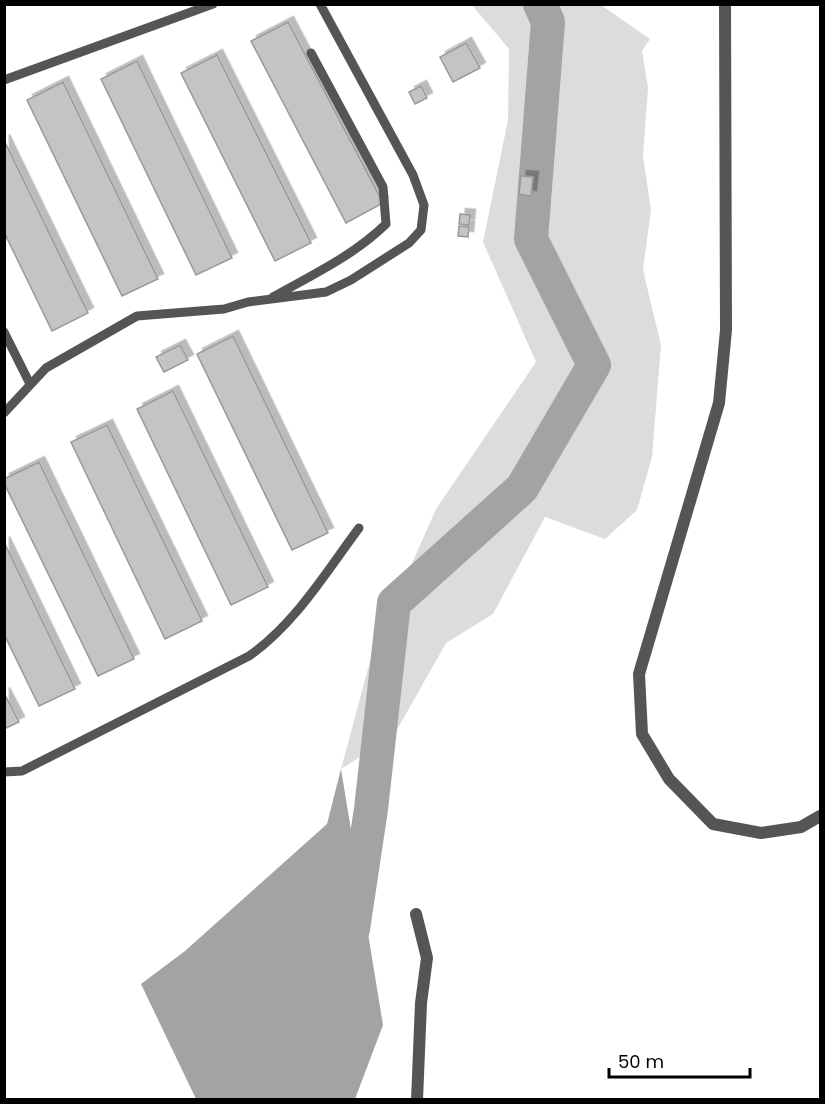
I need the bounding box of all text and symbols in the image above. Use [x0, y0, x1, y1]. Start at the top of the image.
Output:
scale bar [609, 1041, 750, 1079]
text: 50 m [618, 1049, 664, 1074]

